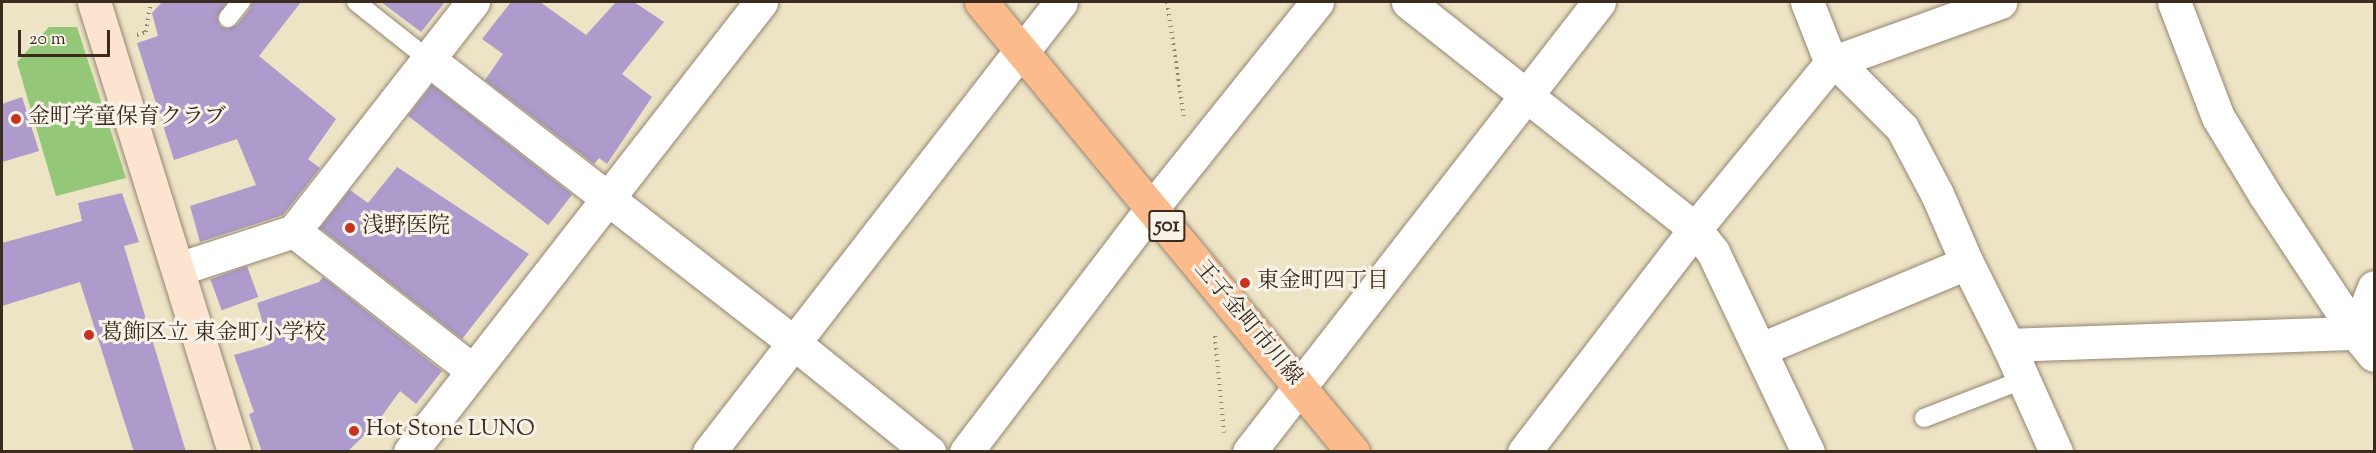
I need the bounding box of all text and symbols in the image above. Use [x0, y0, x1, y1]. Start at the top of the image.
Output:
scale bar [21, 18, 112, 56]
text: 20 m [29, 27, 66, 53]
place label: 金町学童保育クラブ [28, 106, 226, 132]
marker: 金町学童保育クラブ [9, 112, 23, 126]
road number: 501 [1148, 208, 1186, 244]
place label: 浅野医院 [362, 215, 450, 241]
marker: 浅野医院 [343, 221, 357, 235]
street label: 王子金町市川線 [1187, 257, 1307, 391]
place label: 東金町四丁目 [1257, 270, 1389, 296]
marker: 東金町四丁目 [1238, 276, 1252, 290]
place label: 葛飾区立 東金町小学校 [101, 322, 326, 348]
marker: 葛飾区立 東金町小学校 [82, 328, 96, 342]
place label: Hot Stone LUNO [366, 418, 535, 444]
marker: Hot Stone LUNO [347, 424, 361, 438]

